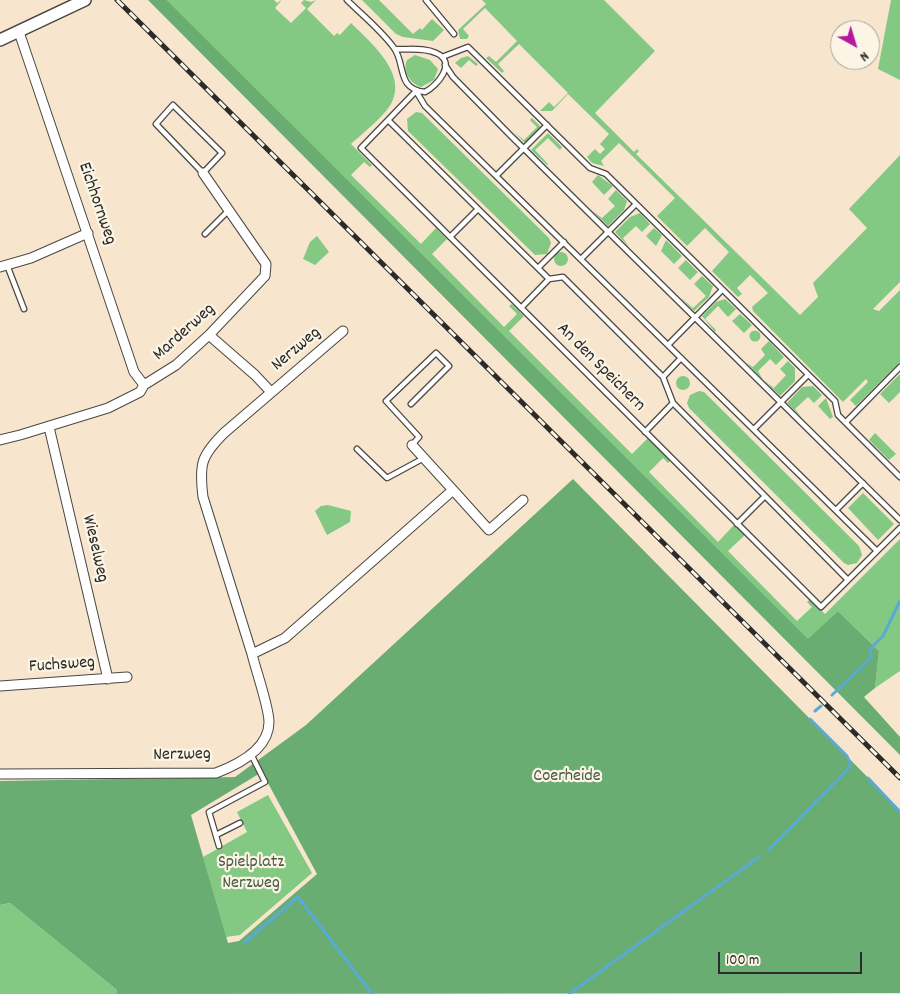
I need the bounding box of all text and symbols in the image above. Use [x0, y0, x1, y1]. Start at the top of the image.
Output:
north arrow [830, 20, 880, 70]
text: N [855, 46, 873, 66]
street label: Eichhornweg [72, 160, 120, 248]
street label: Marderweg [149, 300, 221, 366]
street label: An den Speichern [551, 319, 649, 417]
street label: Nerzweg [268, 323, 326, 377]
street label: Wieselweg [76, 513, 112, 585]
street label: Fuchsweg [28, 653, 96, 679]
street label: Nerzweg [153, 745, 211, 767]
park label: Coerheide [533, 767, 601, 789]
park label: Spielplatz Nerzweg [218, 853, 284, 896]
scale bar [720, 942, 864, 974]
text: 100 m [726, 950, 759, 972]

